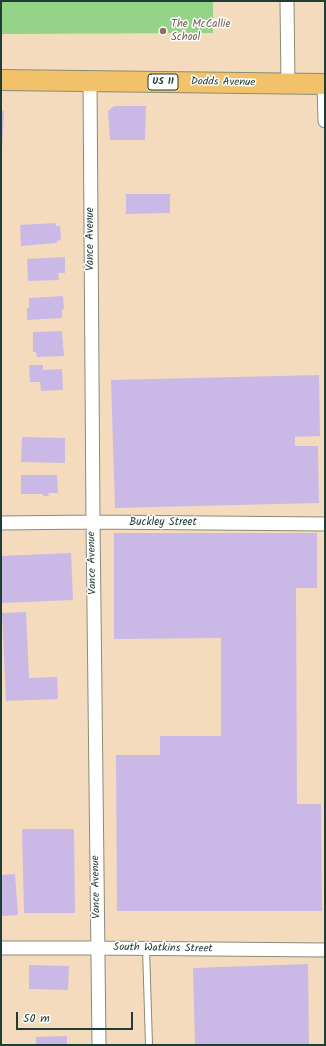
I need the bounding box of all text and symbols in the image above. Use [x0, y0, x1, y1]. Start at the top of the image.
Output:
place label: The McCallie School [171, 18, 230, 44]
marker: The McCallie School [158, 26, 168, 36]
road number: US 11 [148, 74, 178, 90]
street label: Dodds Avenue [191, 76, 255, 90]
street label: Vance Avenue [84, 207, 98, 271]
street label: Buckley Street [129, 516, 197, 530]
street label: Vance Avenue [86, 531, 100, 595]
street label: Vance Avenue [90, 855, 104, 919]
street label: South Watkins Street [113, 942, 213, 956]
scale bar [18, 1004, 135, 1030]
text: 50 m [23, 1009, 50, 1028]

